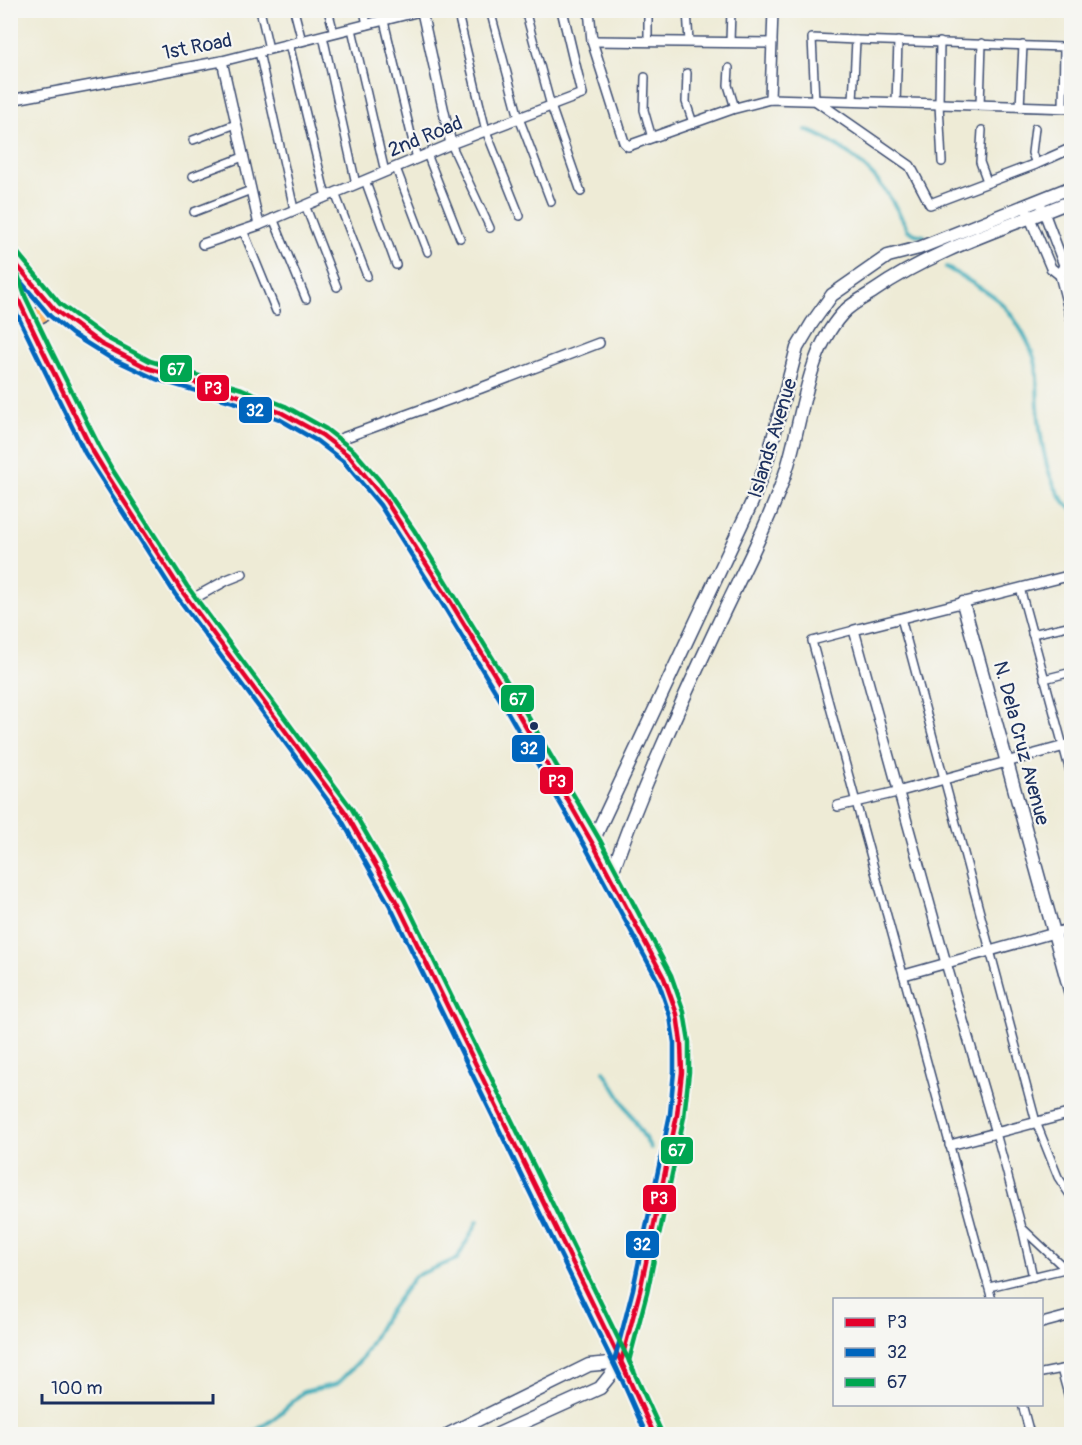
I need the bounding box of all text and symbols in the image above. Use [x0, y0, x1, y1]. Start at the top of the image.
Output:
street label: 1st Road [160, 27, 234, 65]
street label: 2nd Road [384, 110, 466, 163]
line badge: 67 [159, 354, 193, 383]
text: 67 [167, 360, 185, 380]
line badge: P3 [196, 374, 230, 402]
street label: Islands Avenue [742, 375, 803, 501]
text: P3 [204, 379, 222, 399]
line badge: 32 [238, 396, 273, 424]
text: 32 [246, 401, 264, 421]
street label: N. Dela Cruz Avenue [988, 658, 1055, 828]
line badge: 67 [500, 684, 535, 713]
text: 67 [509, 690, 527, 710]
unlabelled marker [528, 720, 540, 732]
line badge: 32 [511, 734, 546, 763]
text: 32 [520, 739, 538, 759]
line badge: P3 [539, 766, 574, 795]
text: P3 [548, 772, 566, 792]
line badge: 67 [660, 1136, 694, 1165]
text: 67 [668, 1141, 686, 1161]
line badge: P3 [642, 1184, 677, 1213]
text: P3 [650, 1189, 668, 1209]
line badge: 32 [625, 1230, 660, 1259]
text: 32 [633, 1235, 651, 1255]
legend [833, 1298, 1043, 1406]
text: P3 [887, 1311, 907, 1334]
text: 32 [887, 1341, 907, 1364]
scale bar [42, 1367, 213, 1405]
text: 67 [887, 1371, 907, 1394]
text: 100 m [51, 1377, 103, 1400]

